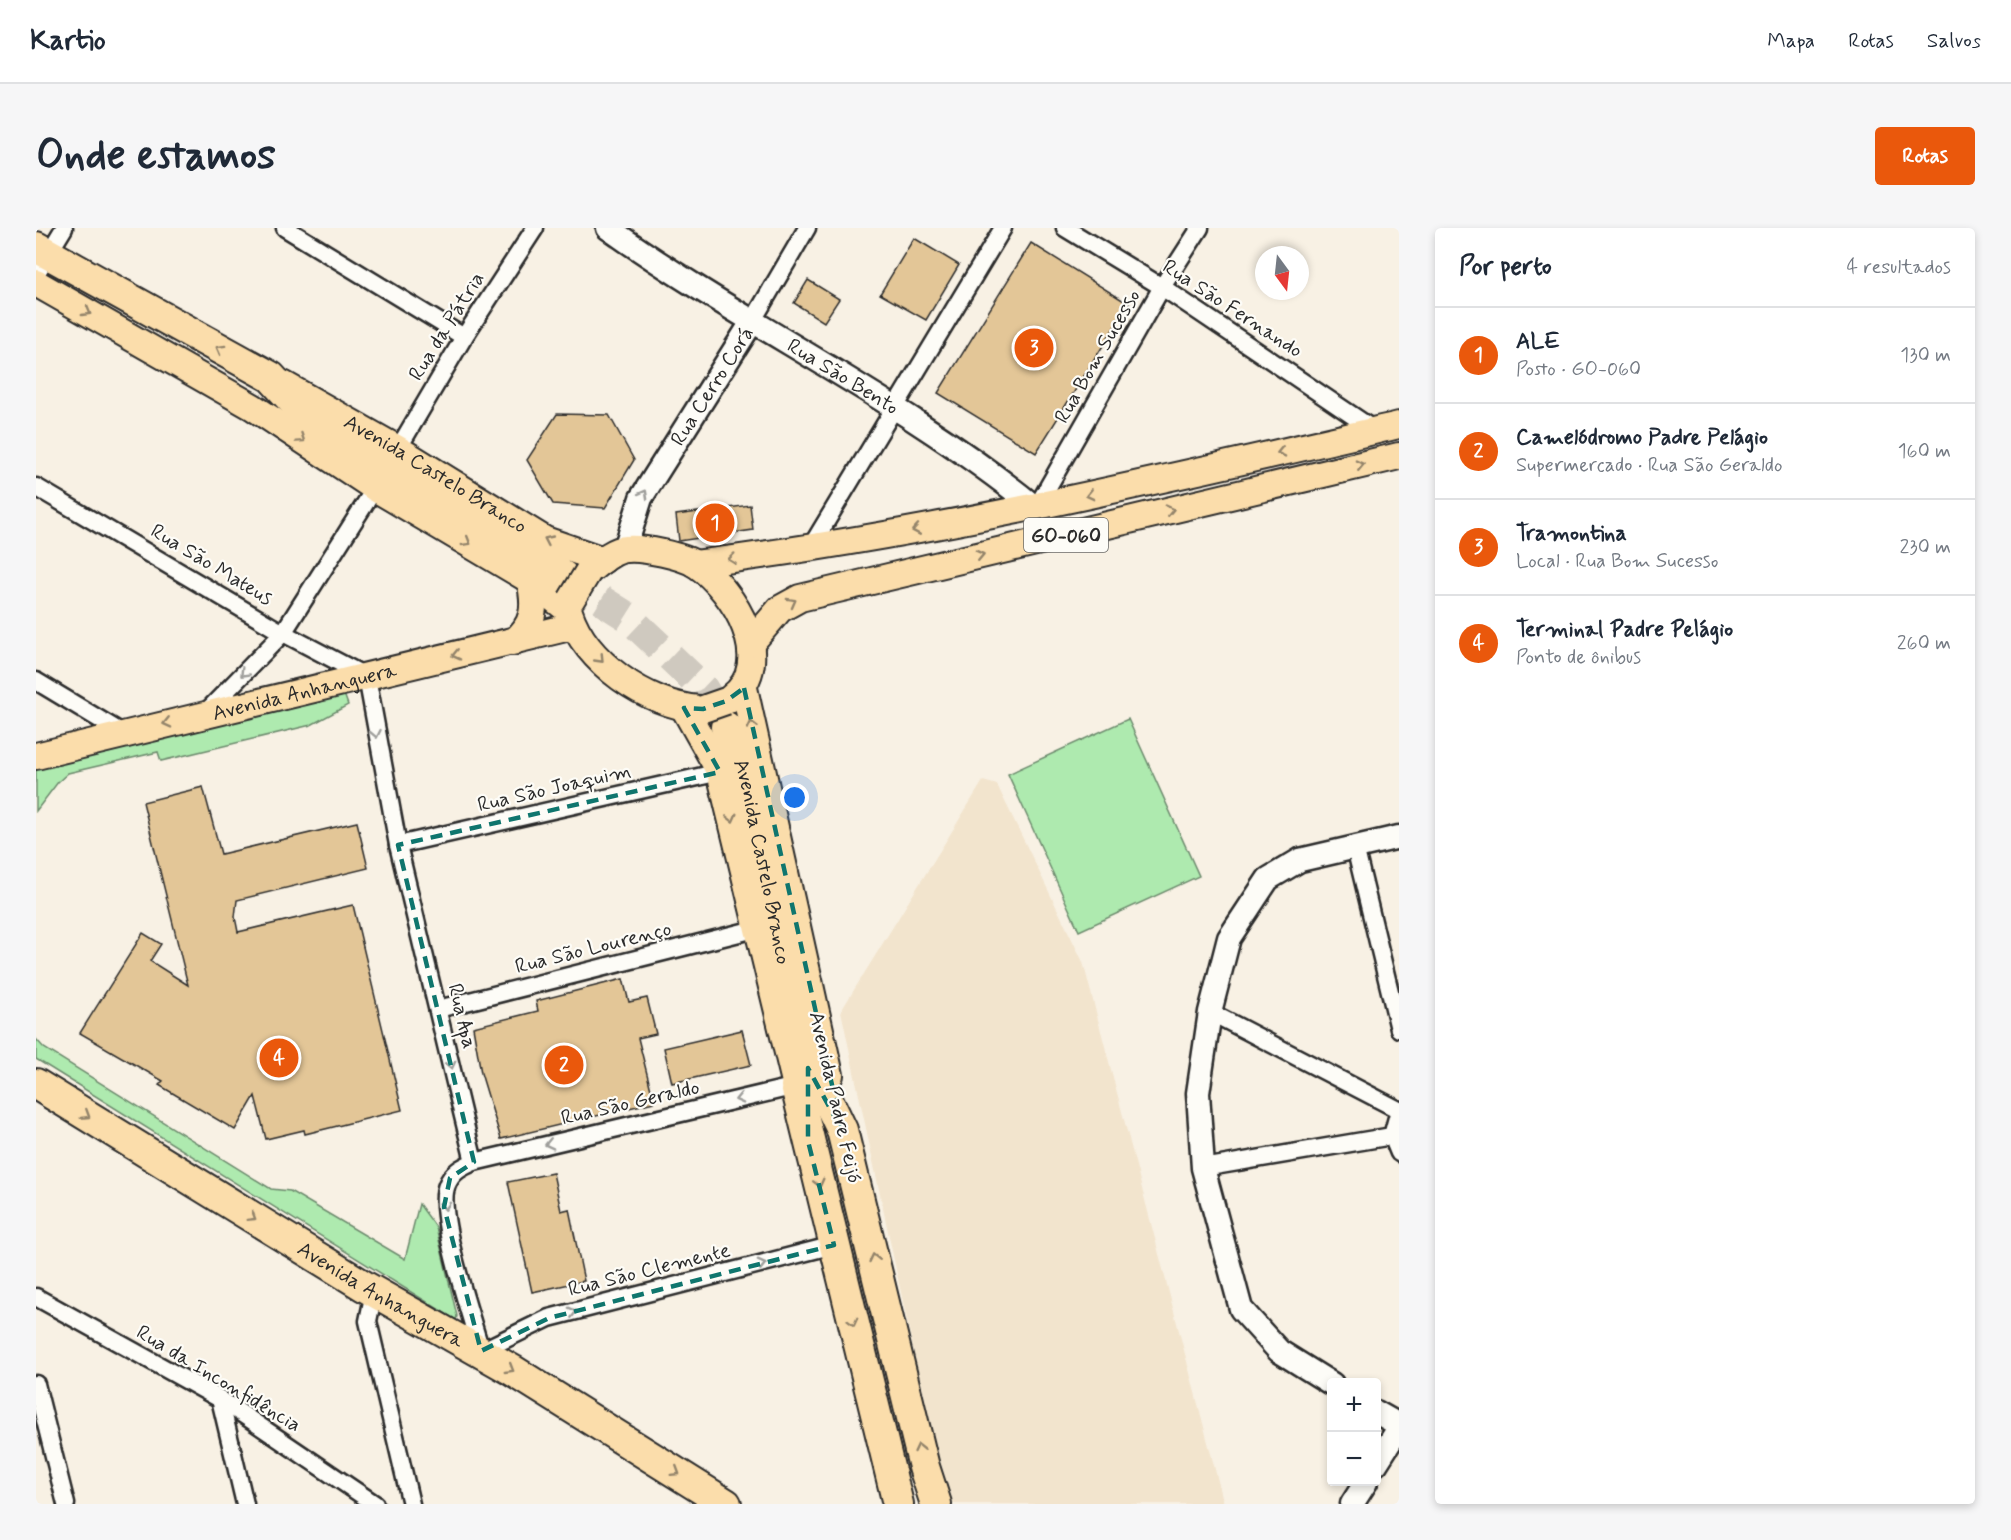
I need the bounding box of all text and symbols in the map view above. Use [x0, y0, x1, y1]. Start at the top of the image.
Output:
text: Kartio [30, 23, 106, 60]
text: Mapa [1767, 27, 1815, 55]
text: Rotas [1848, 27, 1894, 55]
text: Salvos [1927, 27, 1981, 55]
button: Rotas [1875, 127, 1975, 185]
text: Onde estamos [36, 129, 276, 184]
north arrow [1255, 246, 1309, 300]
text: Por perto [1459, 250, 1552, 284]
street label: Rua São Fernando [1157, 253, 1308, 365]
text: 4 resultados [1847, 254, 1951, 281]
street label: Rua da Pátria [402, 267, 491, 386]
street label: Rua Bom Sucesso [1048, 284, 1148, 429]
one-way arrow [81, 304, 91, 316]
street label: Rua Cerro Corá [664, 321, 761, 452]
pin: 3 [1014, 326, 1054, 370]
text: ALE [1516, 328, 1560, 356]
street label: Rua São Bento [782, 332, 904, 422]
text: 1 [1474, 342, 1483, 369]
text: 130 m [1900, 342, 1951, 369]
one-way arrow [216, 345, 226, 356]
text: Posto · GO-060 [1516, 356, 1641, 383]
street label: Avenida Castelo Branco [339, 408, 532, 541]
text: Camelódromo Padre Pelágio [1516, 424, 1768, 452]
one-way arrow [295, 432, 306, 443]
text: 2 [1474, 438, 1483, 465]
text: 160 m [1898, 438, 1951, 465]
one-way arrow [1276, 444, 1286, 457]
text: Supermercado · Rua São Geraldo [1516, 452, 1782, 479]
one-way arrow [1355, 460, 1365, 473]
one-way arrow [1086, 488, 1096, 501]
one-way arrow [637, 490, 648, 500]
pin: 1 [696, 500, 734, 546]
one-way arrow [1165, 504, 1175, 517]
street label: Rua São Mateus [145, 517, 278, 612]
road number: GO-060 [1024, 518, 1108, 552]
text: Tramontina [1516, 520, 1627, 548]
one-way arrow [912, 523, 922, 536]
text: 3 [1474, 534, 1483, 561]
text: 230 m [1899, 534, 1951, 561]
one-way arrow [460, 535, 471, 547]
one-way arrow [543, 536, 554, 548]
text: Local · Rua Bom Sucesso [1516, 548, 1718, 575]
one-way arrow [975, 549, 985, 562]
one-way arrow [727, 553, 736, 565]
one-way arrow [786, 598, 796, 610]
text: Terminal Padre Pelágio [1516, 616, 1733, 644]
text: 4 [1473, 630, 1484, 657]
text: 260 m [1897, 630, 1951, 657]
text: Ponto de ônibus [1516, 644, 1641, 671]
one-way arrow [451, 648, 461, 661]
one-way arrow [593, 652, 604, 662]
street label: Avenida Anhanguera [210, 656, 400, 728]
one-way arrow [240, 667, 251, 677]
one-way arrow [162, 716, 172, 729]
one-way arrow [746, 720, 759, 730]
one-way arrow [369, 729, 382, 739]
street label: Avenida Castelo Branco [726, 754, 797, 967]
street label: Rua São Joaquim [475, 757, 634, 819]
your location [780, 783, 809, 812]
one-way arrow [724, 813, 737, 823]
street label: Rua São Lourenço [512, 915, 674, 981]
street label: Rua Apa [439, 981, 484, 1052]
street label: Avenida Padre Feijó [802, 1009, 868, 1186]
pin: 4 [260, 1036, 298, 1080]
pin: 2 [544, 1042, 584, 1088]
one-way arrow [444, 1060, 457, 1070]
street label: Rua São Geraldo [558, 1073, 702, 1133]
one-way arrow [734, 1092, 744, 1105]
one-way arrow [80, 1108, 90, 1120]
one-way arrow [544, 1137, 554, 1150]
one-way arrow [811, 1178, 824, 1188]
one-way arrow [438, 1201, 451, 1210]
one-way arrow [246, 1210, 256, 1222]
street label: Avenida Anhanguera [292, 1235, 469, 1355]
street label: Rua São Clemente [565, 1236, 733, 1304]
one-way arrow [869, 1253, 882, 1263]
one-way arrow [757, 1258, 767, 1271]
one-way arrow [567, 1307, 578, 1319]
one-way arrow [845, 1317, 858, 1327]
street label: Rua da Inconfidência [131, 1319, 306, 1439]
one-way arrow [504, 1361, 515, 1372]
map controls [1327, 1378, 1381, 1486]
button: + [1327, 1378, 1381, 1432]
button: − [1327, 1432, 1381, 1486]
one-way arrow [914, 1443, 927, 1453]
one-way arrow [670, 1465, 680, 1477]

